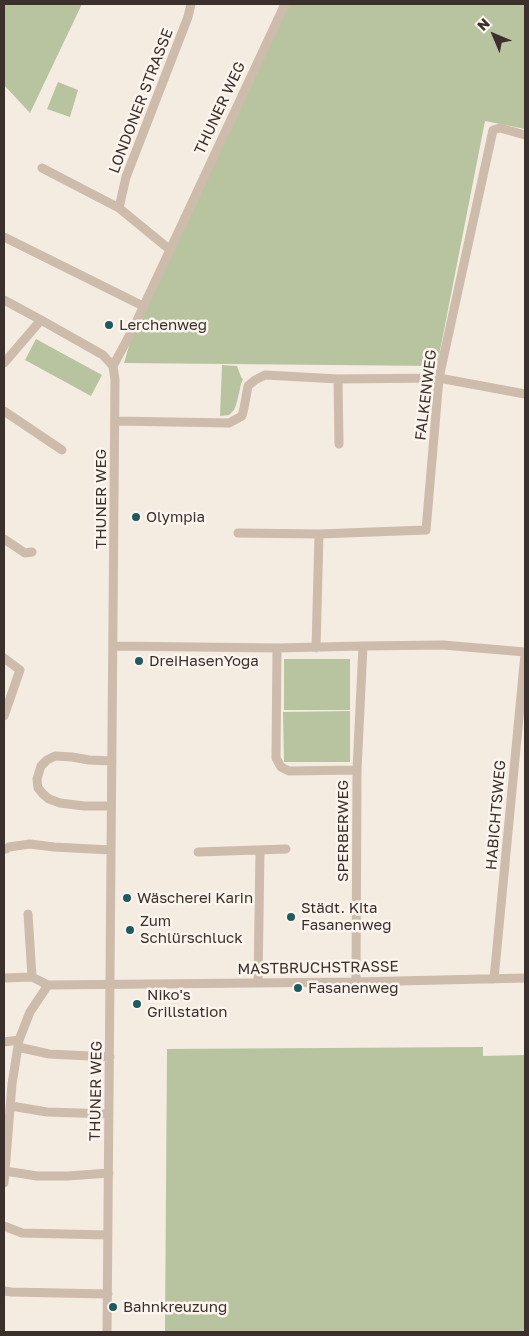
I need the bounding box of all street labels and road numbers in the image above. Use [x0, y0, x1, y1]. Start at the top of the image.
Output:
street label: LONDONER STRASSE [105, 26, 177, 176]
street label: THUNER WEG [191, 59, 249, 157]
street label: FALKENWEG [411, 348, 441, 442]
street label: THUNER WEG [92, 449, 110, 549]
street label: HABICHTSWEG [482, 759, 510, 871]
street label: SPERBERWEG [334, 780, 352, 882]
street label: MASTBRUCHSTRASSE [237, 958, 399, 978]
street label: THUNER WEG [86, 1041, 106, 1141]

